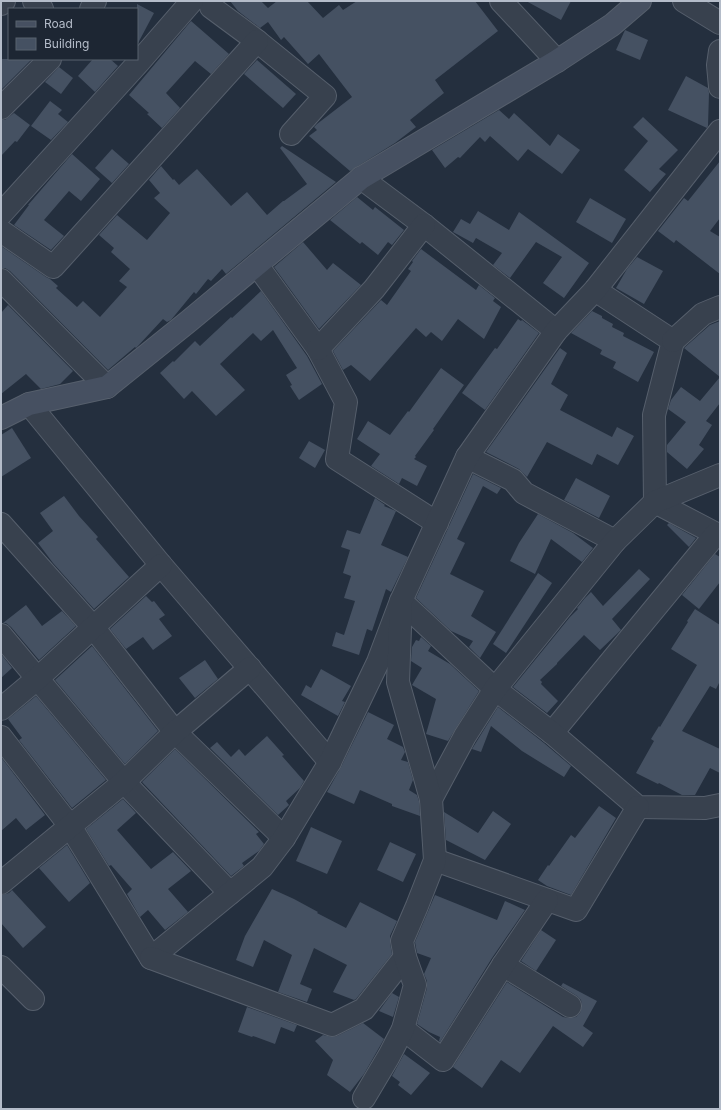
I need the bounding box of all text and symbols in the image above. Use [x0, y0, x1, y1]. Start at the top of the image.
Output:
legend [8, 8, 138, 60]
text: Road [44, 16, 73, 31]
text: Building [44, 36, 89, 51]

